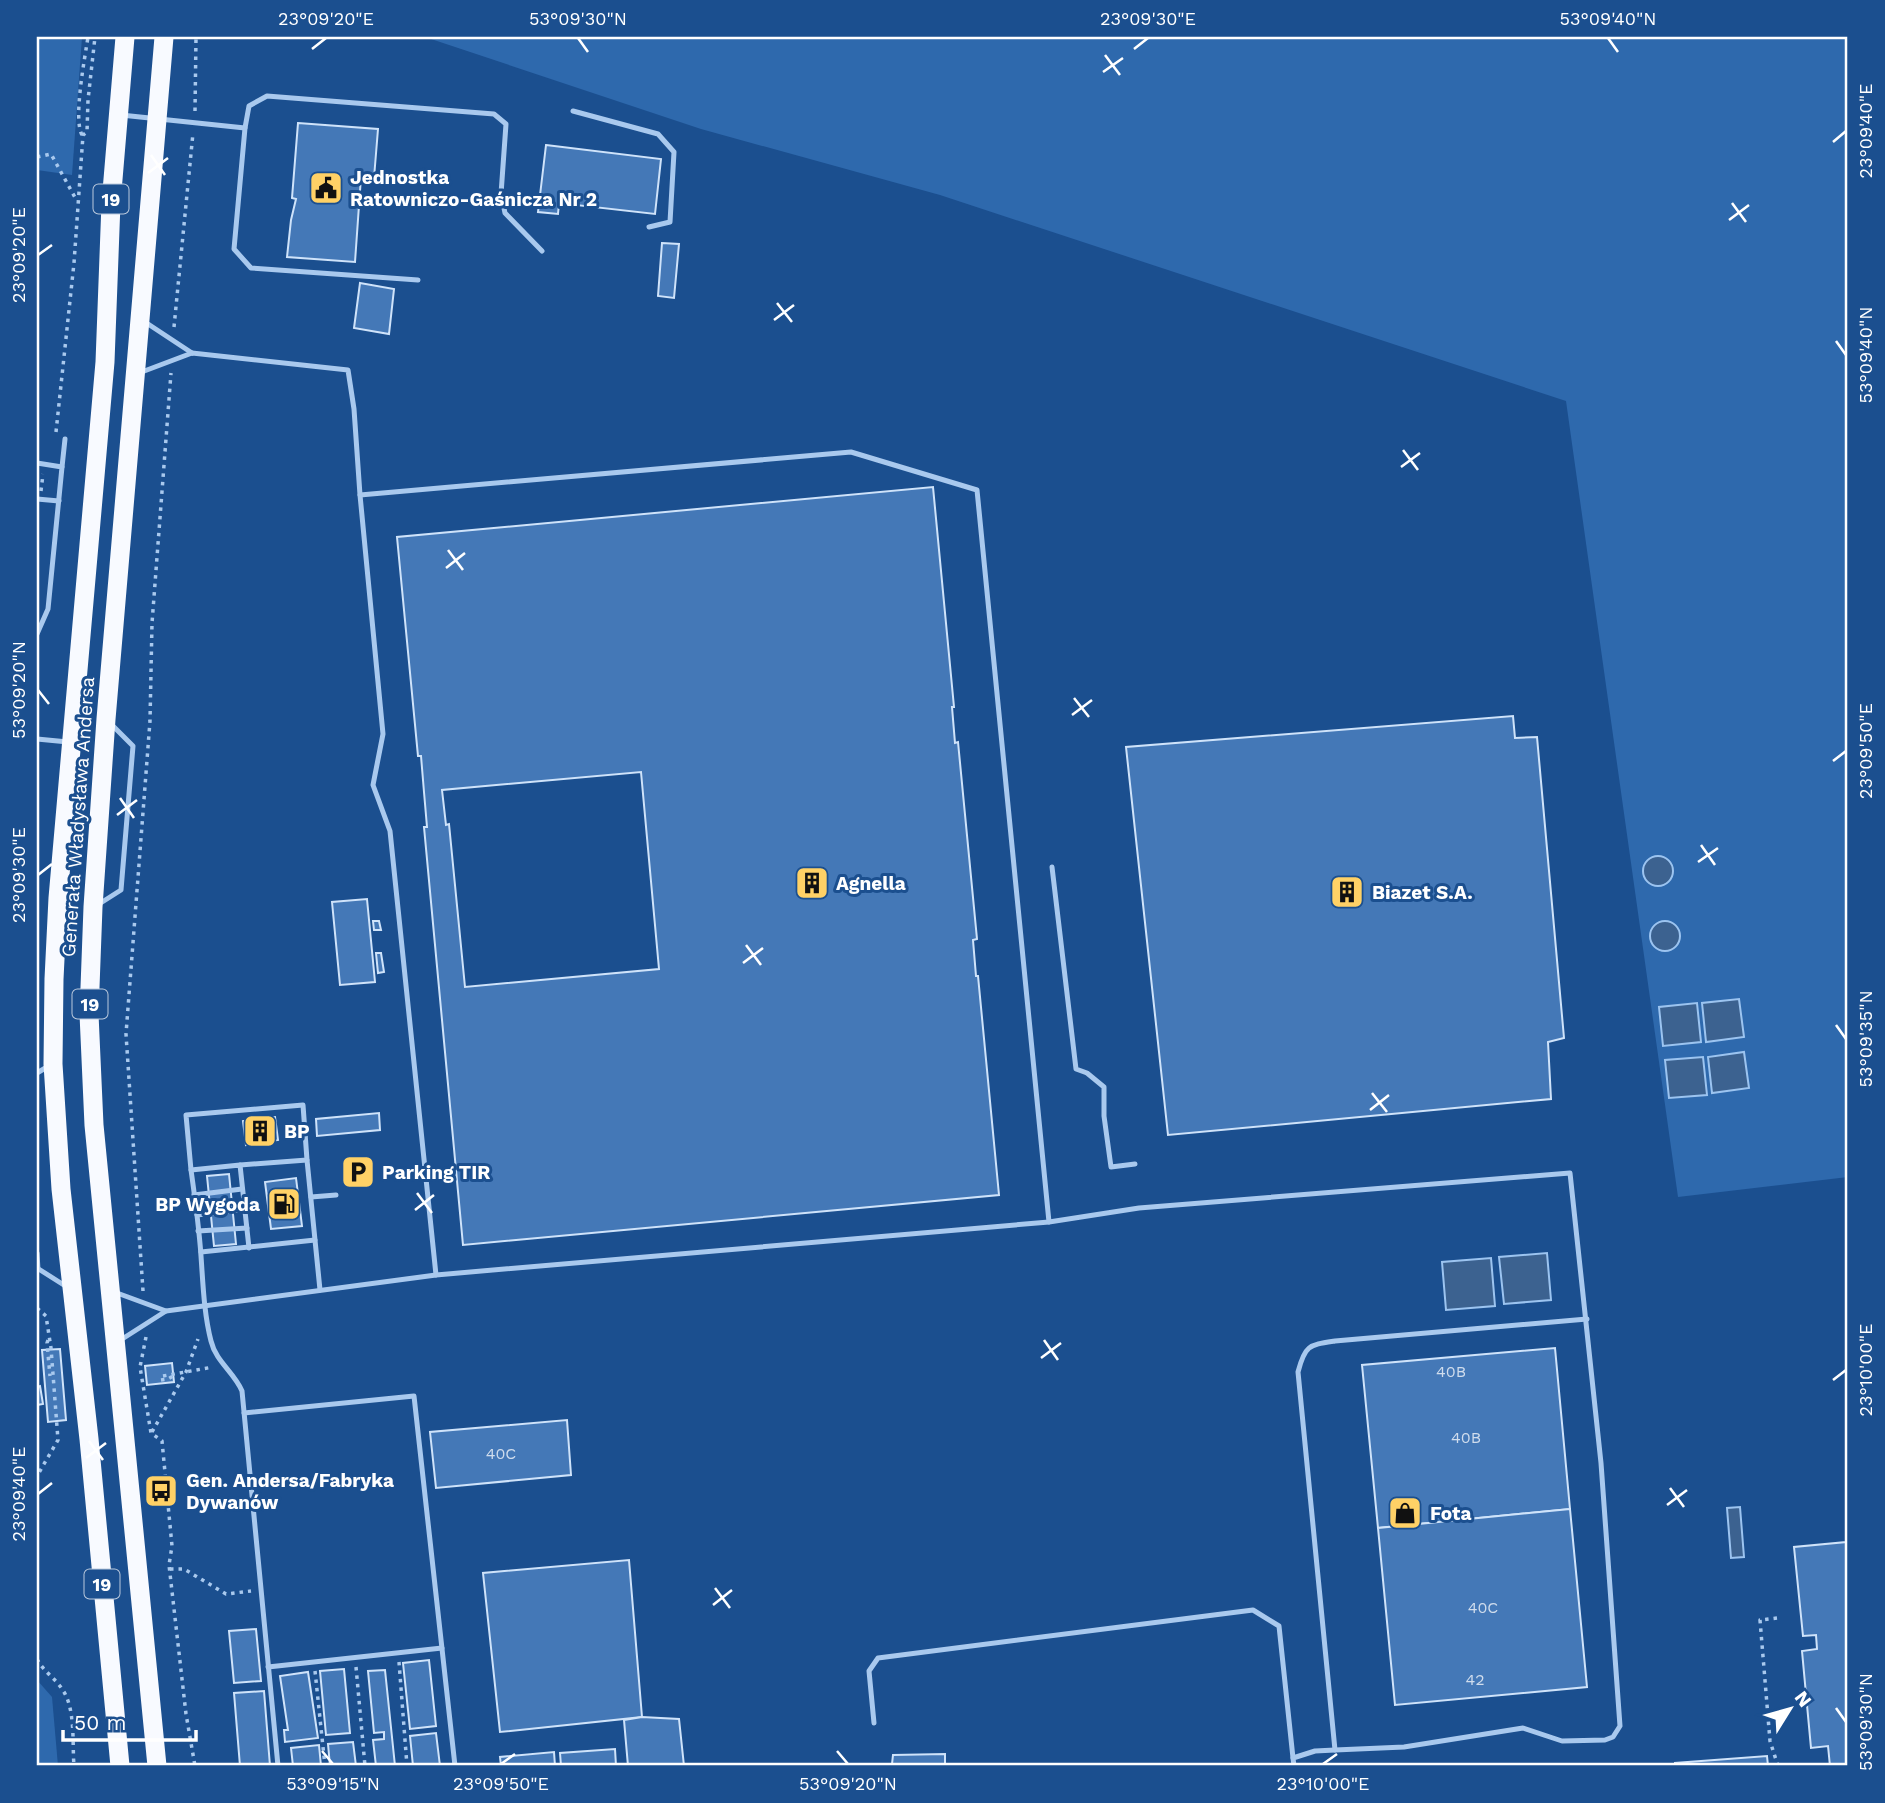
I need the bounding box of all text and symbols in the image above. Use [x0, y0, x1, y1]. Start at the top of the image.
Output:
text: 23°09'20"E [278, 8, 374, 29]
text: 53°09'30"N [529, 8, 627, 29]
text: 23°09'30"E [1100, 8, 1196, 29]
text: 53°09'40"N [1560, 8, 1656, 29]
text: 23°09'40"E [1855, 83, 1876, 179]
place label: Jednostka Ratowniczo-Gaśnicza Nr 2 [350, 166, 597, 211]
public building icon: Jednostka Ratowniczo-Gaśnicza Nr 2 [307, 169, 345, 207]
road number: 19 [94, 184, 128, 214]
text: 23°09'20"E [8, 207, 29, 303]
text: 53°09'40"N [1855, 307, 1876, 403]
text: 53°09'20"N [8, 641, 29, 739]
street label: Generała Władysława Andersa [57, 676, 99, 958]
text: 23°09'50"E [1855, 703, 1876, 799]
text: 23°09'30"E [8, 827, 29, 923]
building icon: Agnella [793, 864, 831, 902]
place label: Agnella [836, 872, 906, 895]
building icon: Biazet S.A. [1328, 873, 1366, 911]
place label: Biazet S.A. [1372, 881, 1473, 904]
road number: 19 [72, 989, 108, 1018]
text: 53°09'35"N [1855, 990, 1876, 1088]
building icon: BP [241, 1112, 279, 1150]
place label: BP [284, 1120, 310, 1143]
parking icon: Parking TIR [339, 1153, 377, 1191]
place label: Parking TIR [382, 1161, 490, 1184]
fuel station icon: BP Wygoda [265, 1185, 303, 1223]
place label: BP Wygoda [155, 1193, 260, 1216]
text: 23°10'00"E [1855, 1324, 1876, 1416]
house number: 40B [1436, 1362, 1466, 1381]
house number: 40B [1451, 1428, 1481, 1447]
house number: 40C [486, 1444, 516, 1463]
text: 23°09'40"E [8, 1446, 29, 1542]
place label: Gen. Andersa/Fabryka Dywanów [186, 1469, 394, 1514]
bus stop icon: Gen. Andersa/Fabryka Dywanów [142, 1472, 180, 1510]
shop icon: Fota [1386, 1494, 1424, 1532]
place label: Fota [1430, 1502, 1471, 1525]
road number: 19 [84, 1569, 119, 1598]
house number: 40C [1468, 1598, 1498, 1617]
house number: 42 [1465, 1670, 1485, 1689]
text: 53°09'30"N [1855, 1673, 1876, 1771]
north arrow [1756, 1674, 1826, 1744]
text: N [1790, 1687, 1817, 1712]
scale bar [63, 1698, 196, 1742]
text: 50 m [74, 1710, 126, 1735]
text: 53°09'15"N [286, 1773, 380, 1794]
text: 23°09'50"E [453, 1773, 549, 1794]
text: 53°09'20"N [799, 1773, 897, 1794]
text: 23°10'00"E [1277, 1773, 1369, 1794]

